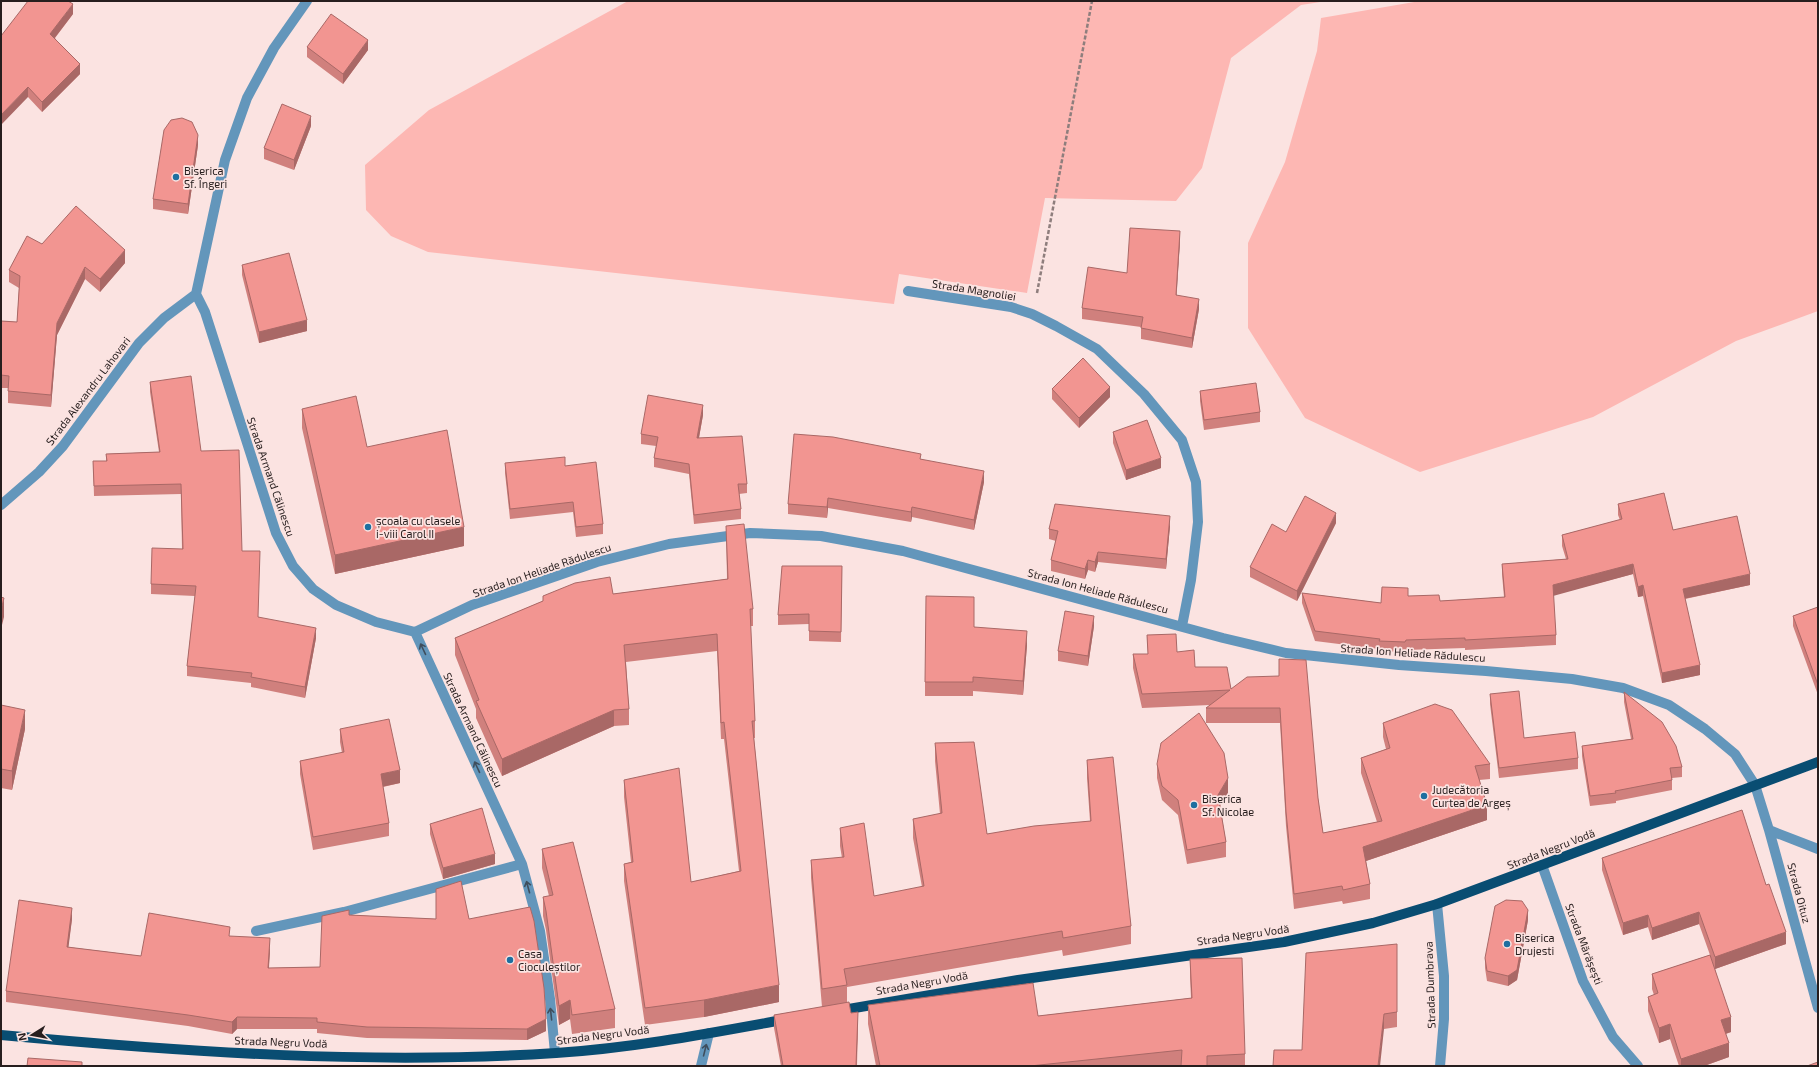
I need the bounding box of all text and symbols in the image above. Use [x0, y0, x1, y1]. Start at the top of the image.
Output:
place label: Biserica Sf. Îngeri [184, 164, 227, 190]
marker: Biserica Sf. Îngeri [171, 172, 181, 182]
street label: Strada Magnoliei [931, 276, 1017, 303]
street label: Strada Alexandru Lahovari [43, 334, 133, 447]
street label: Strada Armand Călinescu [245, 416, 298, 538]
place label: școala cu clasele i-viii Carol II [376, 514, 460, 540]
marker: școala cu clasele i-viii Carol II [363, 522, 373, 532]
street label: Strada Ion Heliade Rădulescu [471, 540, 613, 599]
street label: Strada Ion Heliade Rădulescu [1026, 565, 1170, 616]
street label: Strada Ion Heliade Rădulescu [1340, 641, 1486, 664]
one-way arrow [419, 643, 426, 655]
street label: Strada Armand Călinescu [441, 670, 506, 789]
one-way arrow [473, 761, 480, 773]
place label: Judecătoria Curtea de Argeș [1432, 783, 1511, 811]
marker: Judecătoria Curtea de Argeș [1419, 791, 1429, 801]
place label: Biserica Sf. Nicolae [1202, 792, 1254, 818]
marker: Biserica Sf. Nicolae [1189, 800, 1199, 810]
street label: Strada Negru Vodă [1505, 826, 1597, 871]
street label: Strada Oituz [1785, 861, 1814, 925]
one-way arrow [524, 880, 531, 893]
street label: Strada Mărășești [1561, 901, 1606, 987]
street label: Strada Negru Vodă [1196, 922, 1290, 947]
place label: Biserica Drujesti [1515, 931, 1555, 958]
marker: Biserica Drujesti [1502, 939, 1512, 949]
street label: Strada Dumbrava [1421, 941, 1438, 1029]
place label: Casa Cioculeștilor [518, 947, 581, 975]
marker: Casa Cioculeștilor [505, 955, 515, 965]
street label: Strada Negru Vodă [875, 968, 969, 997]
one-way arrow [548, 1008, 555, 1021]
north arrow [12, 1015, 52, 1055]
street label: Strada Negru Vodă [556, 1022, 650, 1047]
text: N [15, 1032, 29, 1042]
street label: Strada Negru Vodă [234, 1033, 328, 1050]
one-way arrow [702, 1044, 709, 1057]

